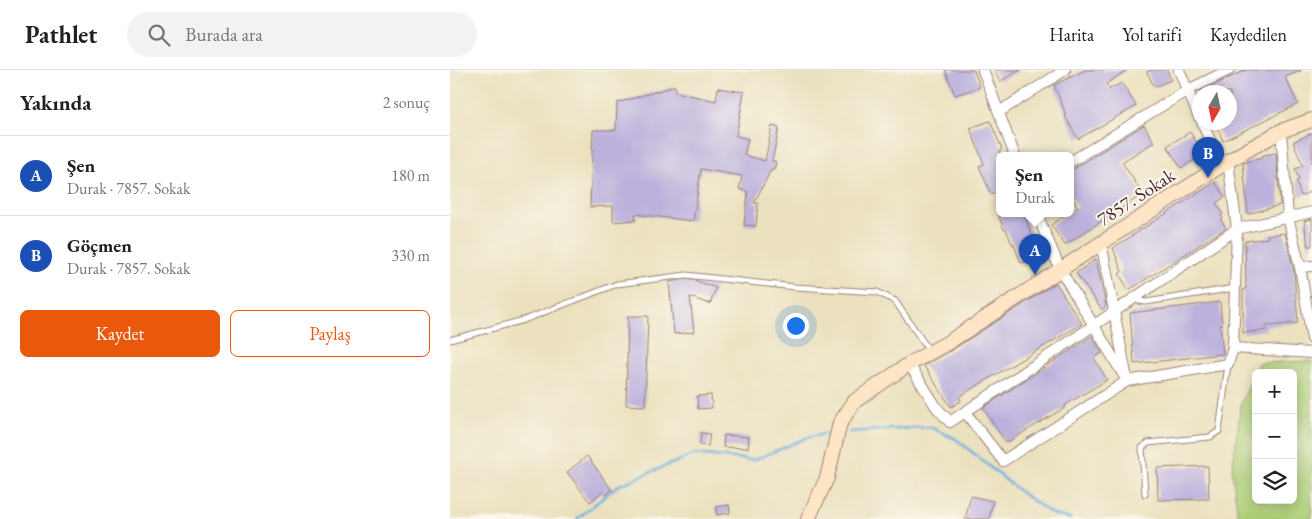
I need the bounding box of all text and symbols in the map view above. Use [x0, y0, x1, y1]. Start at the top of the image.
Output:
search box [127, 12, 477, 57]
text: Pathlet [25, 19, 97, 50]
icon: search [145, 21, 173, 49]
text: Burada ara [185, 22, 263, 47]
text: Harita [1049, 23, 1094, 46]
text: Yol tarifi [1122, 23, 1182, 46]
text: Kaydedilen [1210, 23, 1287, 46]
north arrow [1192, 85, 1237, 130]
text: Yakında [20, 89, 91, 116]
text: 2 sonuç [383, 92, 430, 113]
pin: B [1192, 137, 1224, 178]
popup [996, 152, 1074, 217]
text: Şen [67, 153, 95, 178]
text: Şen [1015, 162, 1043, 187]
street label: 7857. Sokak [1092, 162, 1181, 231]
text: A [30, 165, 42, 186]
text: 180 m [391, 165, 430, 186]
text: Durak · 7857. Sokak [67, 178, 190, 199]
text: Durak [1015, 187, 1055, 208]
text: Göçmen [67, 233, 132, 258]
pin: A [1019, 234, 1051, 275]
text: B [31, 245, 41, 266]
text: 330 m [391, 245, 430, 266]
text: Durak · 7857. Sokak [67, 258, 190, 279]
button: Kaydet [20, 310, 220, 357]
button: Paylaş [230, 310, 430, 357]
your location [783, 313, 809, 339]
map controls [1252, 369, 1297, 504]
button: + [1252, 369, 1297, 414]
button: − [1252, 414, 1297, 459]
button: layers [1252, 459, 1297, 504]

